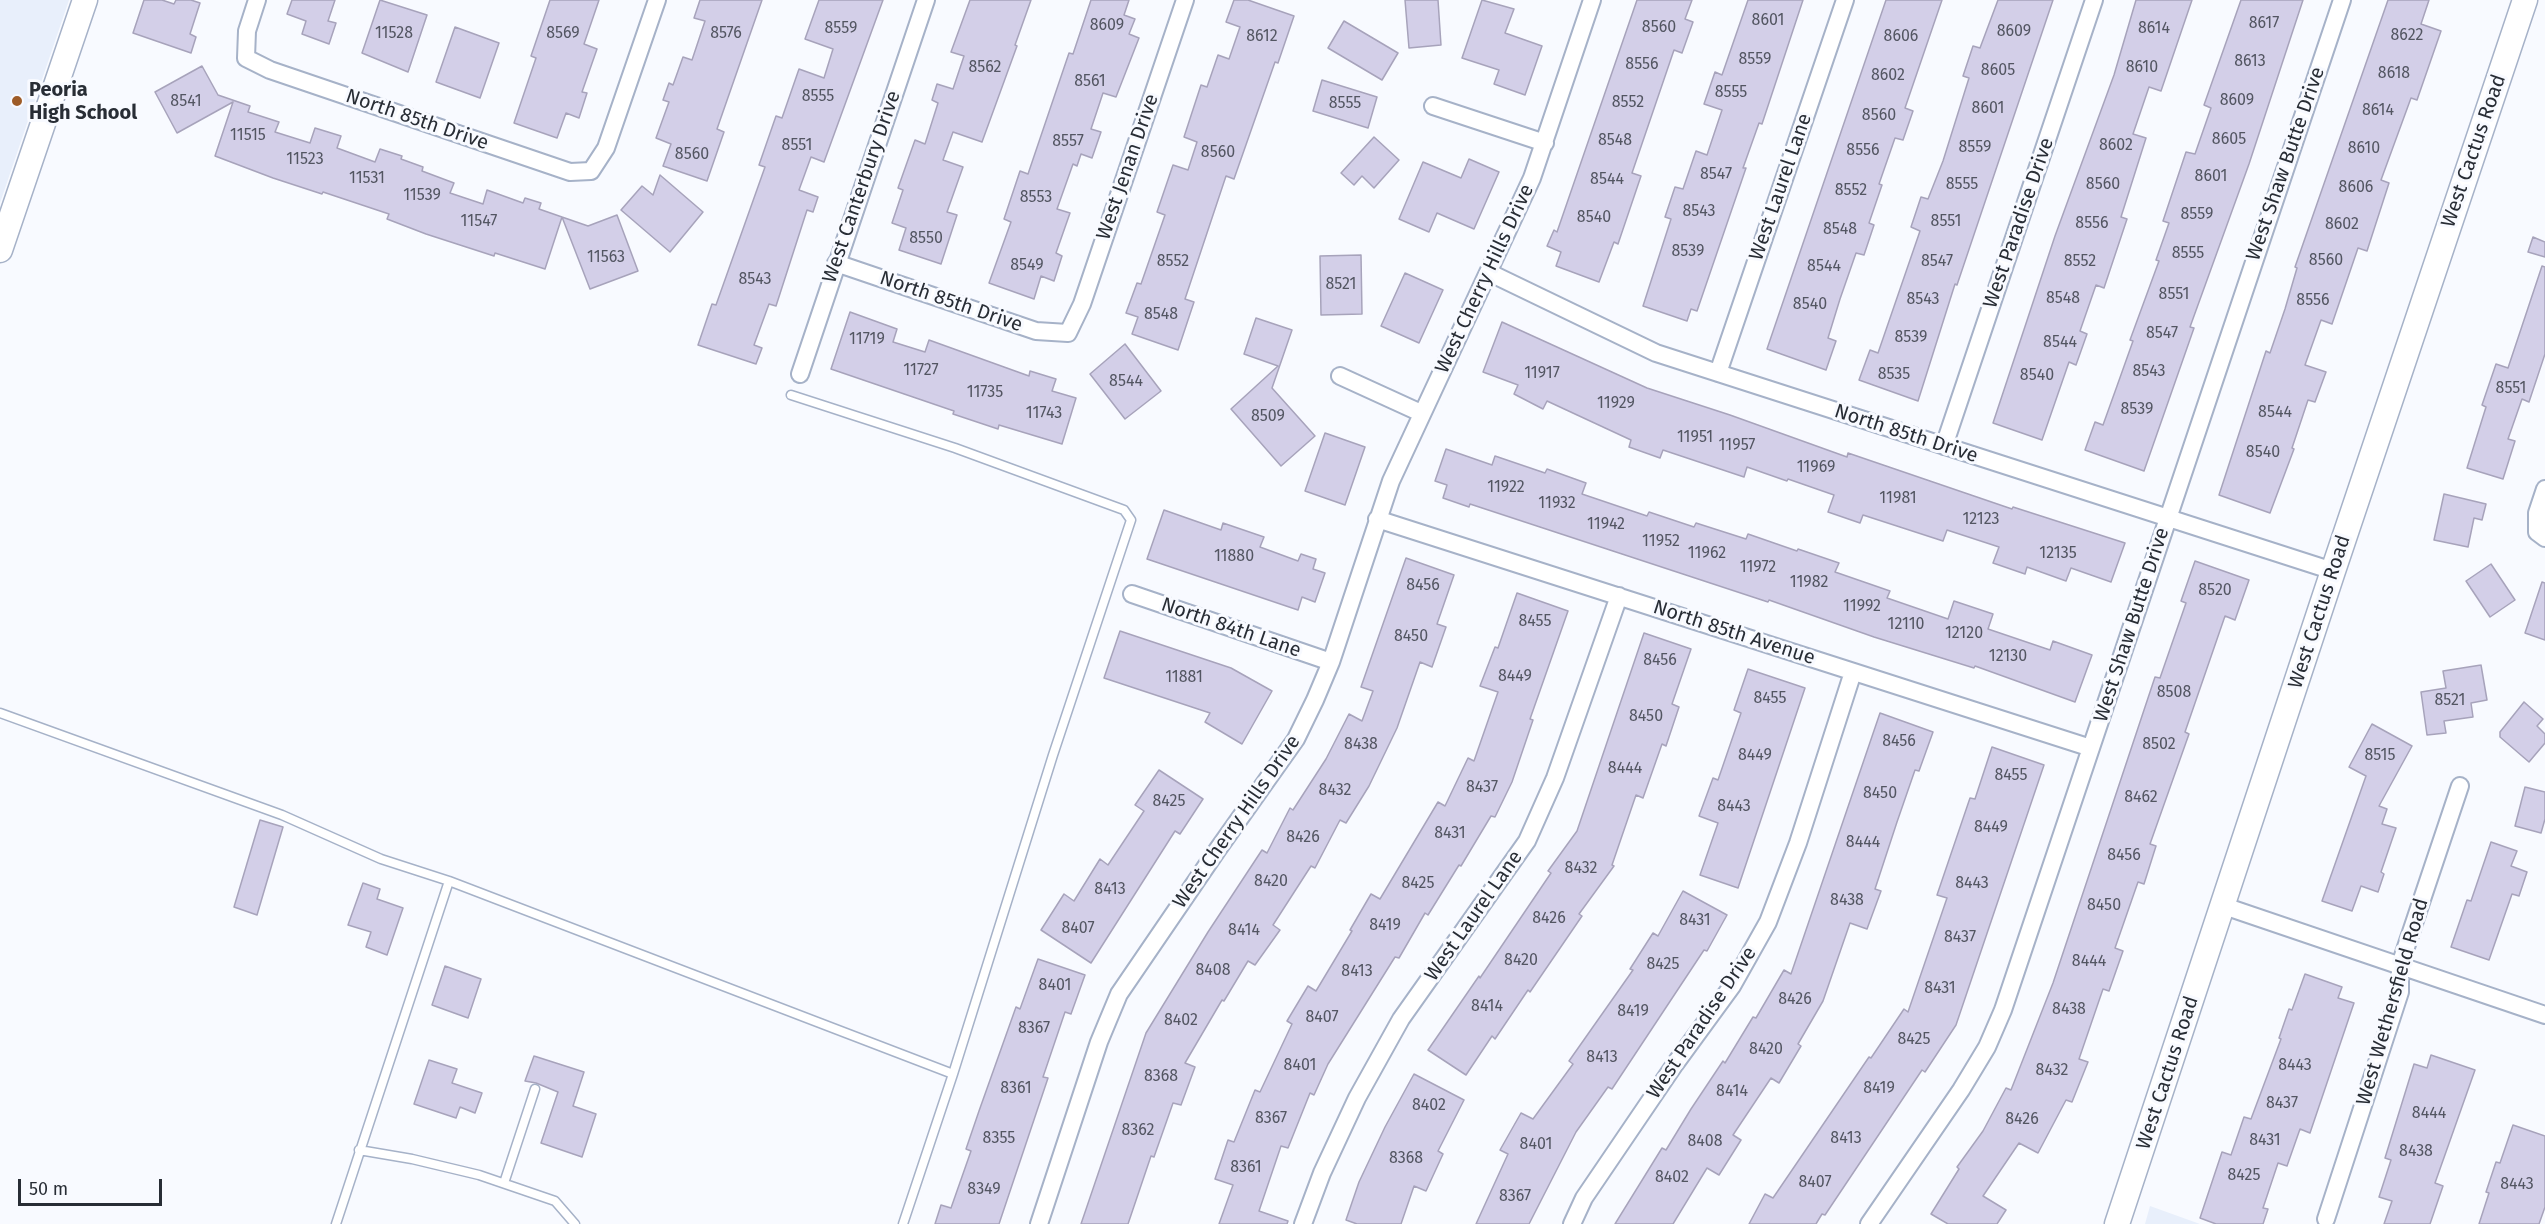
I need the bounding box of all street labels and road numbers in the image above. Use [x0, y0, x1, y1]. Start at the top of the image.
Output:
street label: West Shaw Butte Drive [2242, 64, 2330, 264]
street label: West Cactus Road [2437, 71, 2511, 231]
street label: North 85th Drive [342, 84, 492, 156]
street label: West Canterbury Drive [818, 88, 906, 286]
street label: West Jenan Drive [1092, 91, 1164, 243]
street label: West Laurel Lane [1745, 110, 1817, 264]
street label: West Paradise Drive [1979, 135, 2059, 311]
street label: West Cherry Hills Drive [1431, 181, 1539, 377]
street label: North 85th Drive [876, 266, 1026, 338]
street label: North 85th Drive [1831, 400, 1981, 468]
street label: West Shaw Butte Drive [2089, 525, 2175, 725]
street label: West Cactus Road [2284, 532, 2356, 692]
street label: North 84th Lane [1158, 593, 1304, 663]
street label: North 85th Avenue [1650, 596, 1818, 670]
street label: West Cherry Hills Drive [1168, 731, 1306, 913]
street label: West Laurel Lane [1420, 846, 1528, 986]
street label: West Wethersfield Road [2352, 896, 2434, 1108]
street label: West Paradise Drive [1642, 942, 1762, 1104]
street label: West Cactus Road [2132, 993, 2204, 1153]

